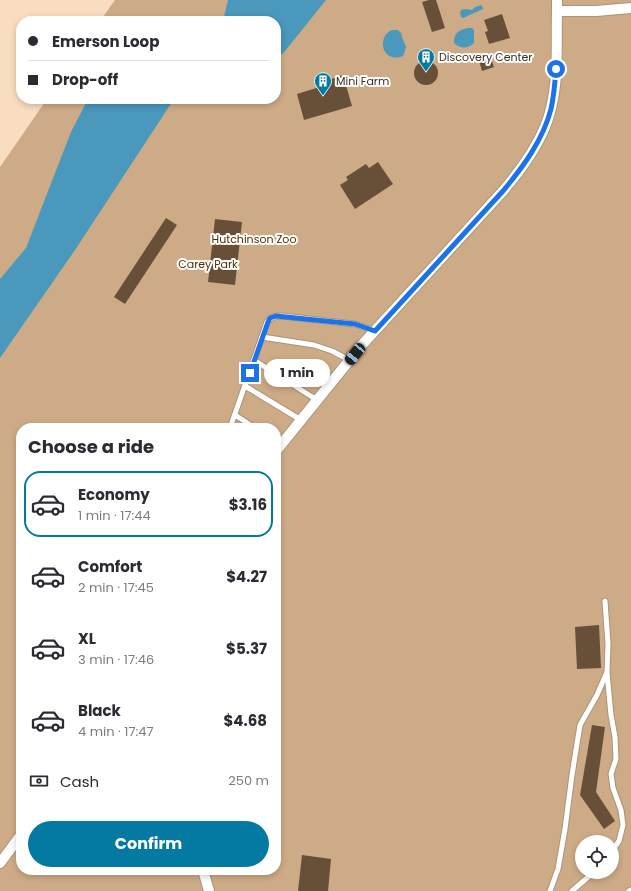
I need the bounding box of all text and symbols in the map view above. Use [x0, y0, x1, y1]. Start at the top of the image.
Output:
text: Emerson Loop [52, 31, 159, 52]
building icon: Discovery Center [416, 47, 436, 72]
place label: Discovery Center [439, 49, 532, 65]
route start [547, 60, 565, 78]
text: Drop-off [52, 69, 118, 90]
building icon: Mini Farm [313, 71, 333, 96]
place label: Mini Farm [336, 73, 389, 89]
park label: Hutchinson Zoo [212, 231, 296, 247]
park label: Carey Park [178, 256, 238, 272]
car [343, 341, 367, 367]
callout: 1 min [264, 359, 330, 387]
text: 1 min [280, 363, 314, 382]
route end [241, 364, 259, 382]
text: Choose a ride [28, 434, 154, 459]
text: Economy [78, 484, 150, 505]
icon: car [30, 486, 66, 522]
text: $3.16 [229, 494, 267, 515]
text: 1 min · 17:44 [78, 506, 151, 525]
text: Comfort [78, 556, 142, 577]
icon: car [30, 558, 66, 594]
text: $4.27 [226, 566, 267, 587]
text: 2 min · 17:45 [78, 578, 154, 597]
text: XL [78, 628, 96, 649]
icon: car [30, 630, 66, 666]
text: $5.37 [226, 638, 267, 659]
text: 3 min · 17:46 [78, 650, 154, 669]
text: Black [78, 700, 121, 721]
icon: car [30, 702, 66, 738]
text: $4.68 [223, 710, 267, 731]
text: 4 min · 17:47 [78, 722, 154, 741]
icon: cash [28, 770, 50, 792]
text: Cash [60, 771, 99, 792]
text: 250 m [228, 771, 269, 790]
button: Confirm [28, 821, 269, 867]
map controls [575, 835, 619, 879]
button: locate [575, 835, 619, 879]

